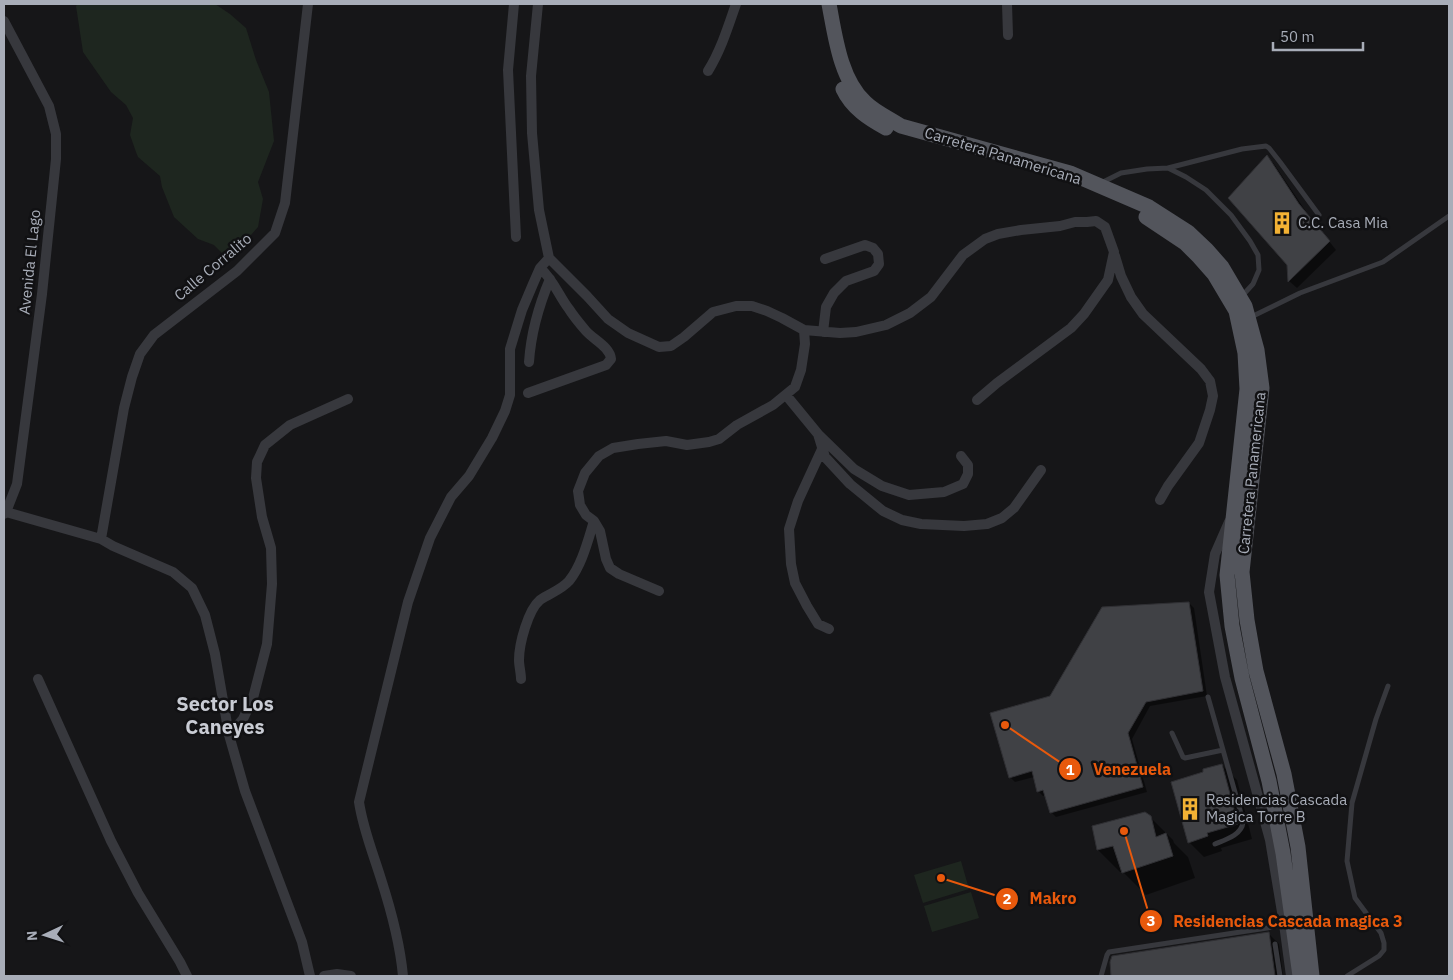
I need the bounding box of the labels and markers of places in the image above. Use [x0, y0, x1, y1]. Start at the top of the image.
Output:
building icon: C.C. Casa Mia [1269, 210, 1295, 236]
place label: C.C. Casa Mia [1298, 213, 1388, 232]
callout: Venezuela [1058, 754, 1181, 785]
place label: Residencias Cascada Magica Torre B [1206, 790, 1347, 826]
building icon: Residencias Cascada Magica Torre B [1177, 796, 1203, 822]
callout: Makro [995, 883, 1086, 914]
callout: Residencias Cascada magica 3 [1139, 905, 1413, 936]

